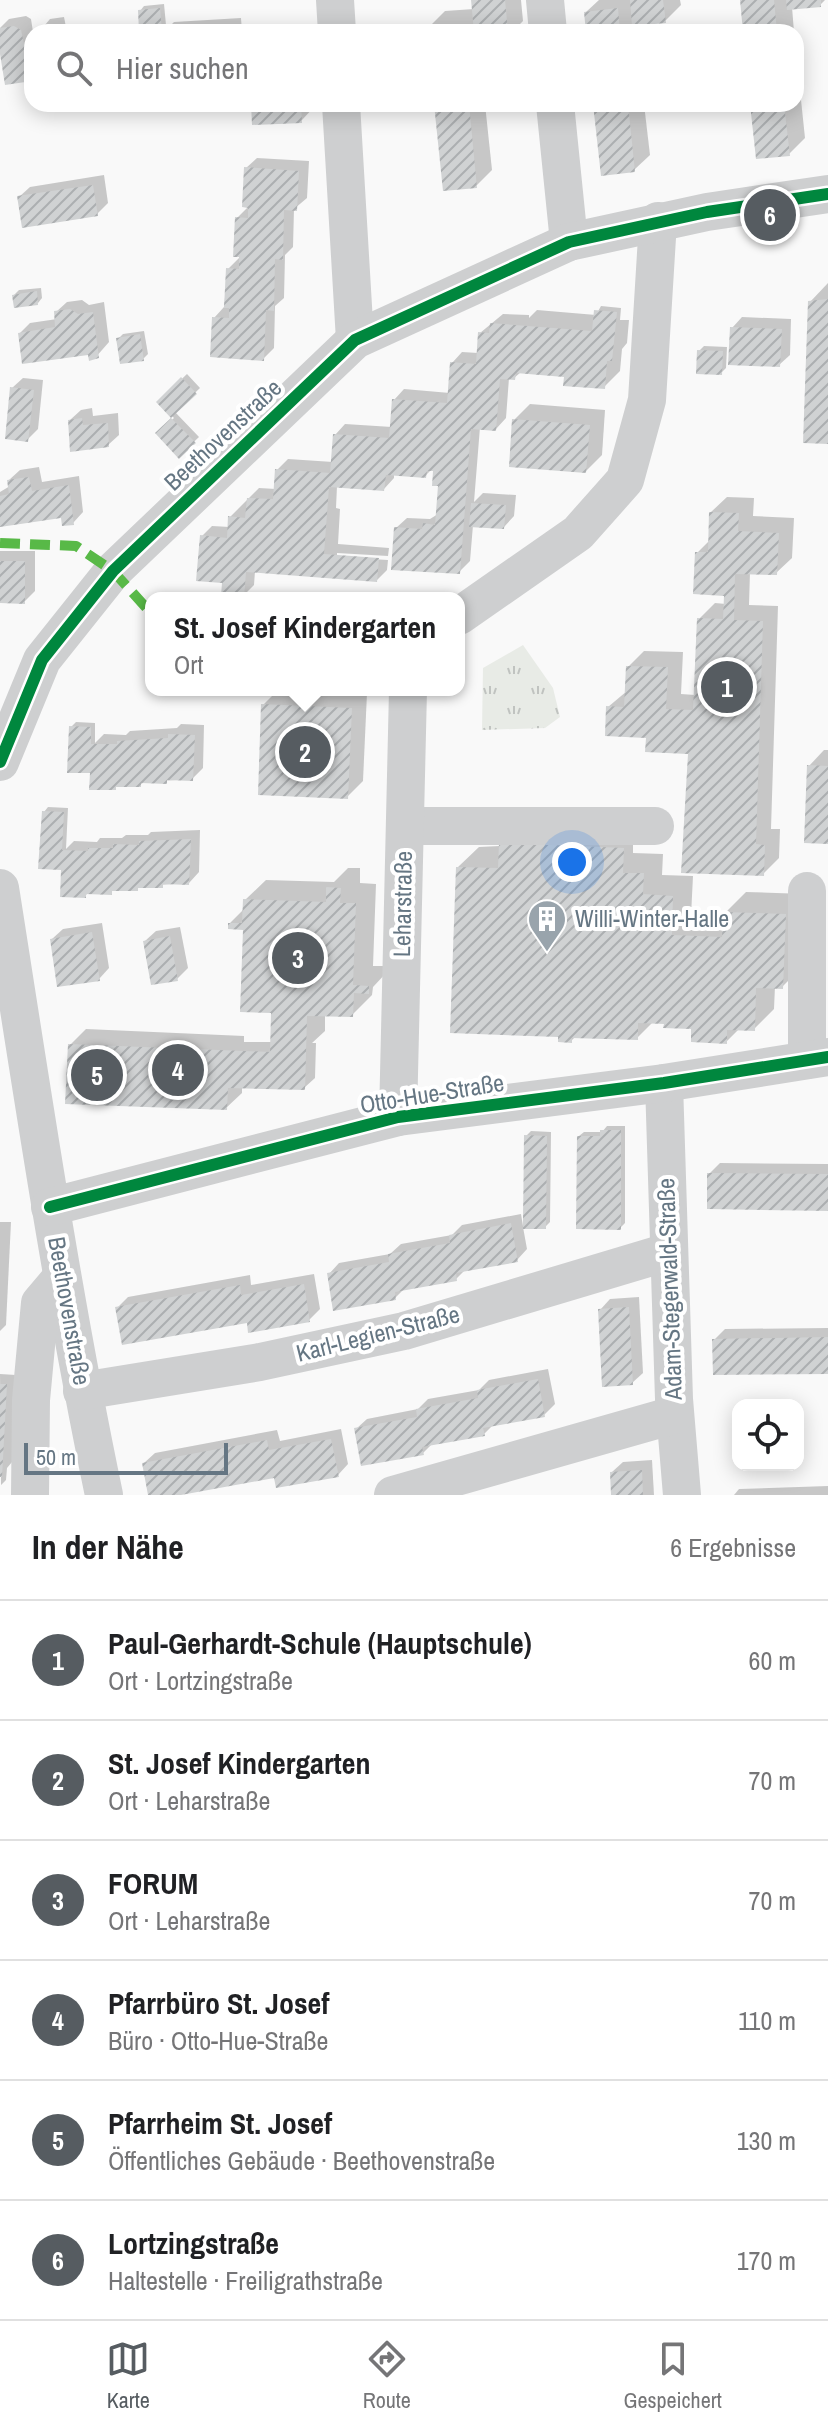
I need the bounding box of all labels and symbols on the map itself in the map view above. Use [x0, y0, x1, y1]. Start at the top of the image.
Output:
pin: 6 [744, 185, 796, 245]
street label: Beethovenstraße [157, 371, 288, 497]
pin: 1 [701, 657, 753, 717]
pin: 2 [279, 722, 331, 782]
your location [552, 842, 592, 882]
street label: Leharstraße [385, 851, 419, 957]
building icon: Willi-Winter-Halle [526, 898, 568, 953]
place label: Willi-Winter-Halle [575, 902, 729, 934]
pin: 3 [272, 928, 324, 988]
pin: 4 [152, 1040, 204, 1100]
pin: 5 [71, 1045, 123, 1105]
street label: Otto-Hue-Straße [358, 1066, 506, 1120]
street label: Adam-Stegerwald-Straße [649, 1178, 689, 1402]
street label: Beethovenstraße [41, 1234, 99, 1387]
street label: Karl-Legien-Straße [293, 1297, 463, 1369]
scale bar [24, 1439, 228, 1475]

